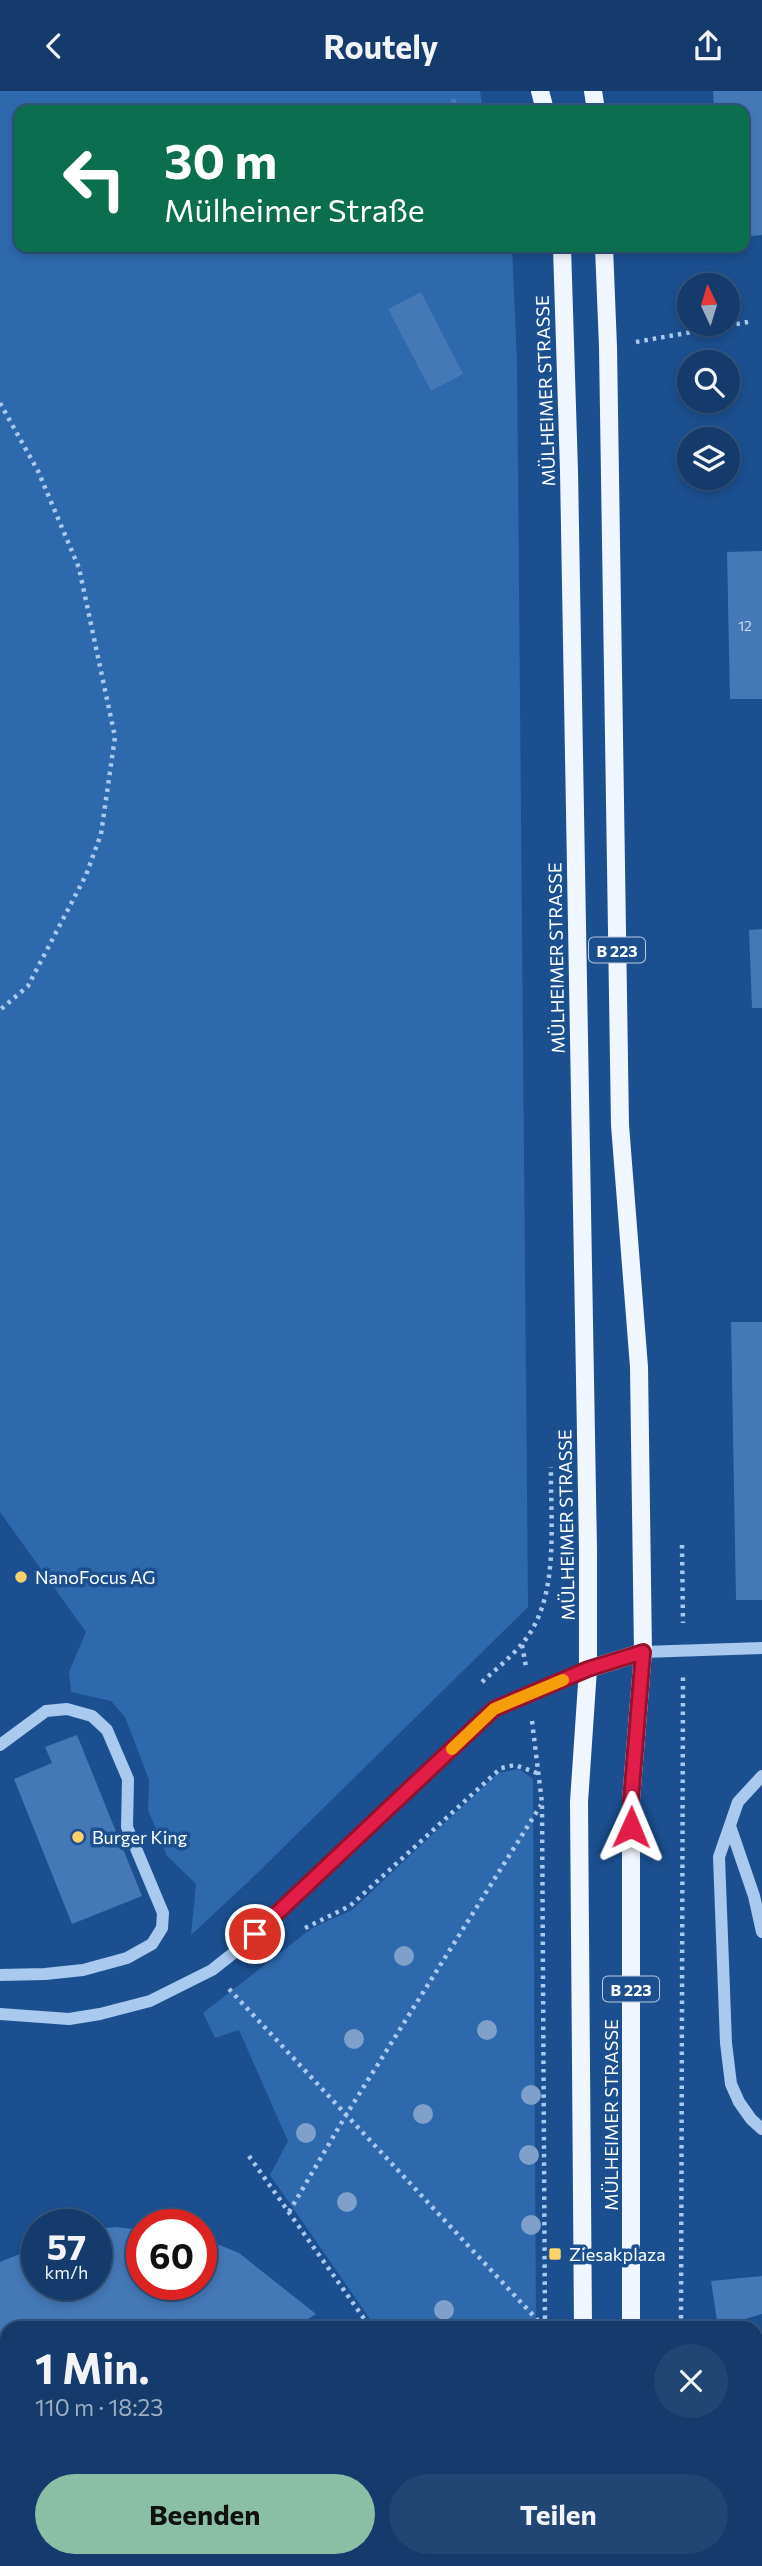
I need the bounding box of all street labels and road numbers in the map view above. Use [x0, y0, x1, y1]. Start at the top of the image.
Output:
street label: MÜLHEIMER STRASSE [531, 295, 559, 487]
street label: MÜLHEIMER STRASSE [543, 862, 569, 1054]
road number: B 223 [589, 937, 645, 963]
street label: MÜLHEIMER STRASSE [553, 1429, 579, 1621]
road number: B 223 [603, 1977, 659, 2001]
street label: MÜLHEIMER STRASSE [600, 2019, 622, 2211]

